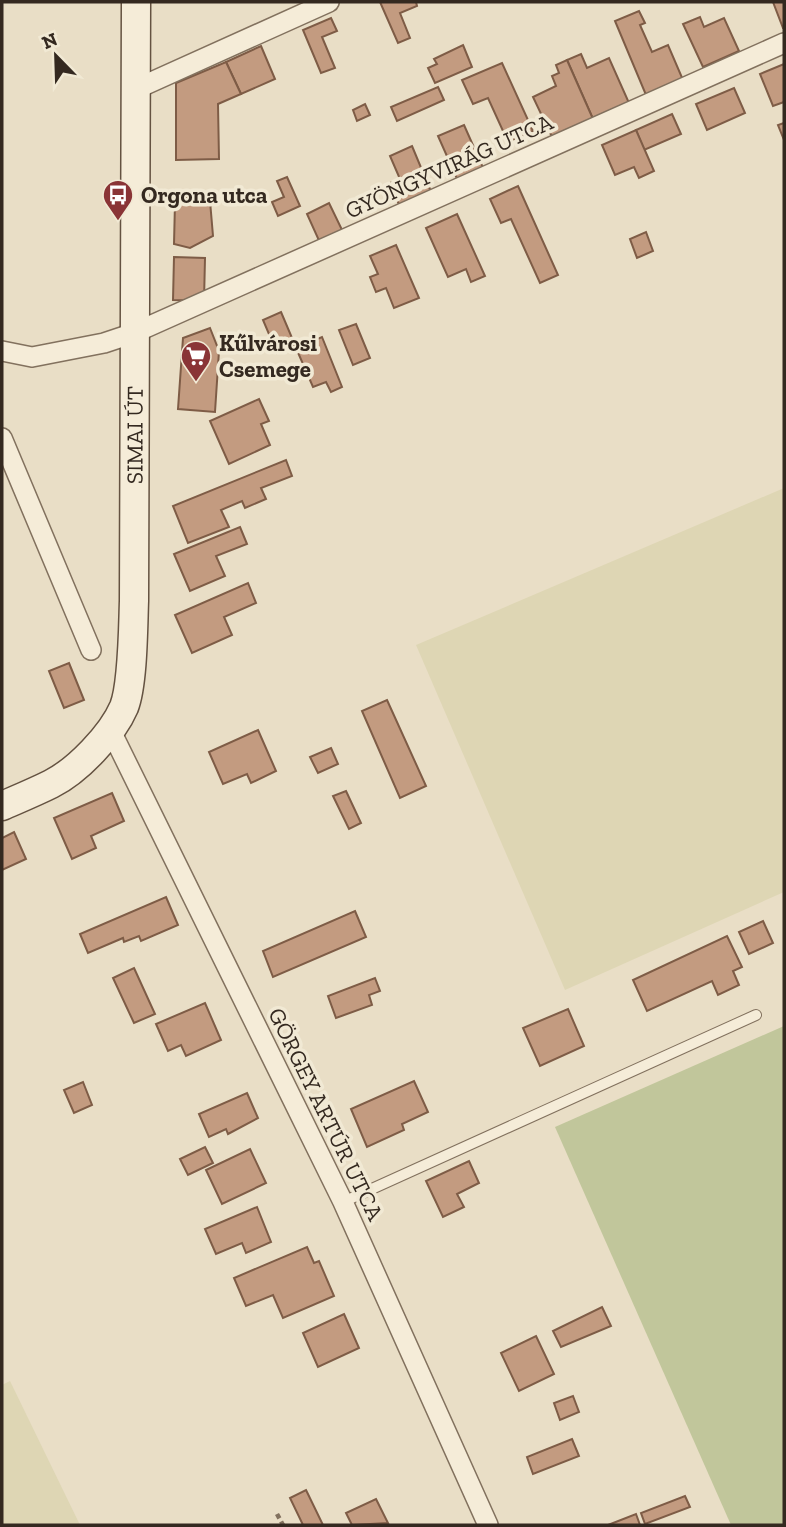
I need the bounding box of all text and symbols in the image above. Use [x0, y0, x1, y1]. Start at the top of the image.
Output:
north arrow [21, 21, 91, 91]
text: N [38, 27, 61, 54]
street label: GYÖNGYVIRÁG UTCA [341, 107, 558, 224]
bus stop icon: Orgona utca [101, 178, 135, 222]
place label: Orgona utca [141, 181, 268, 209]
place label: Kűlvárosi Csemege [219, 329, 317, 383]
supermarket icon: Kűlvárosi Csemege [179, 339, 213, 383]
street label: SIMAI ÚT [120, 386, 149, 484]
street label: GÖRGEY ARTÚR UTCA [262, 1003, 390, 1226]

